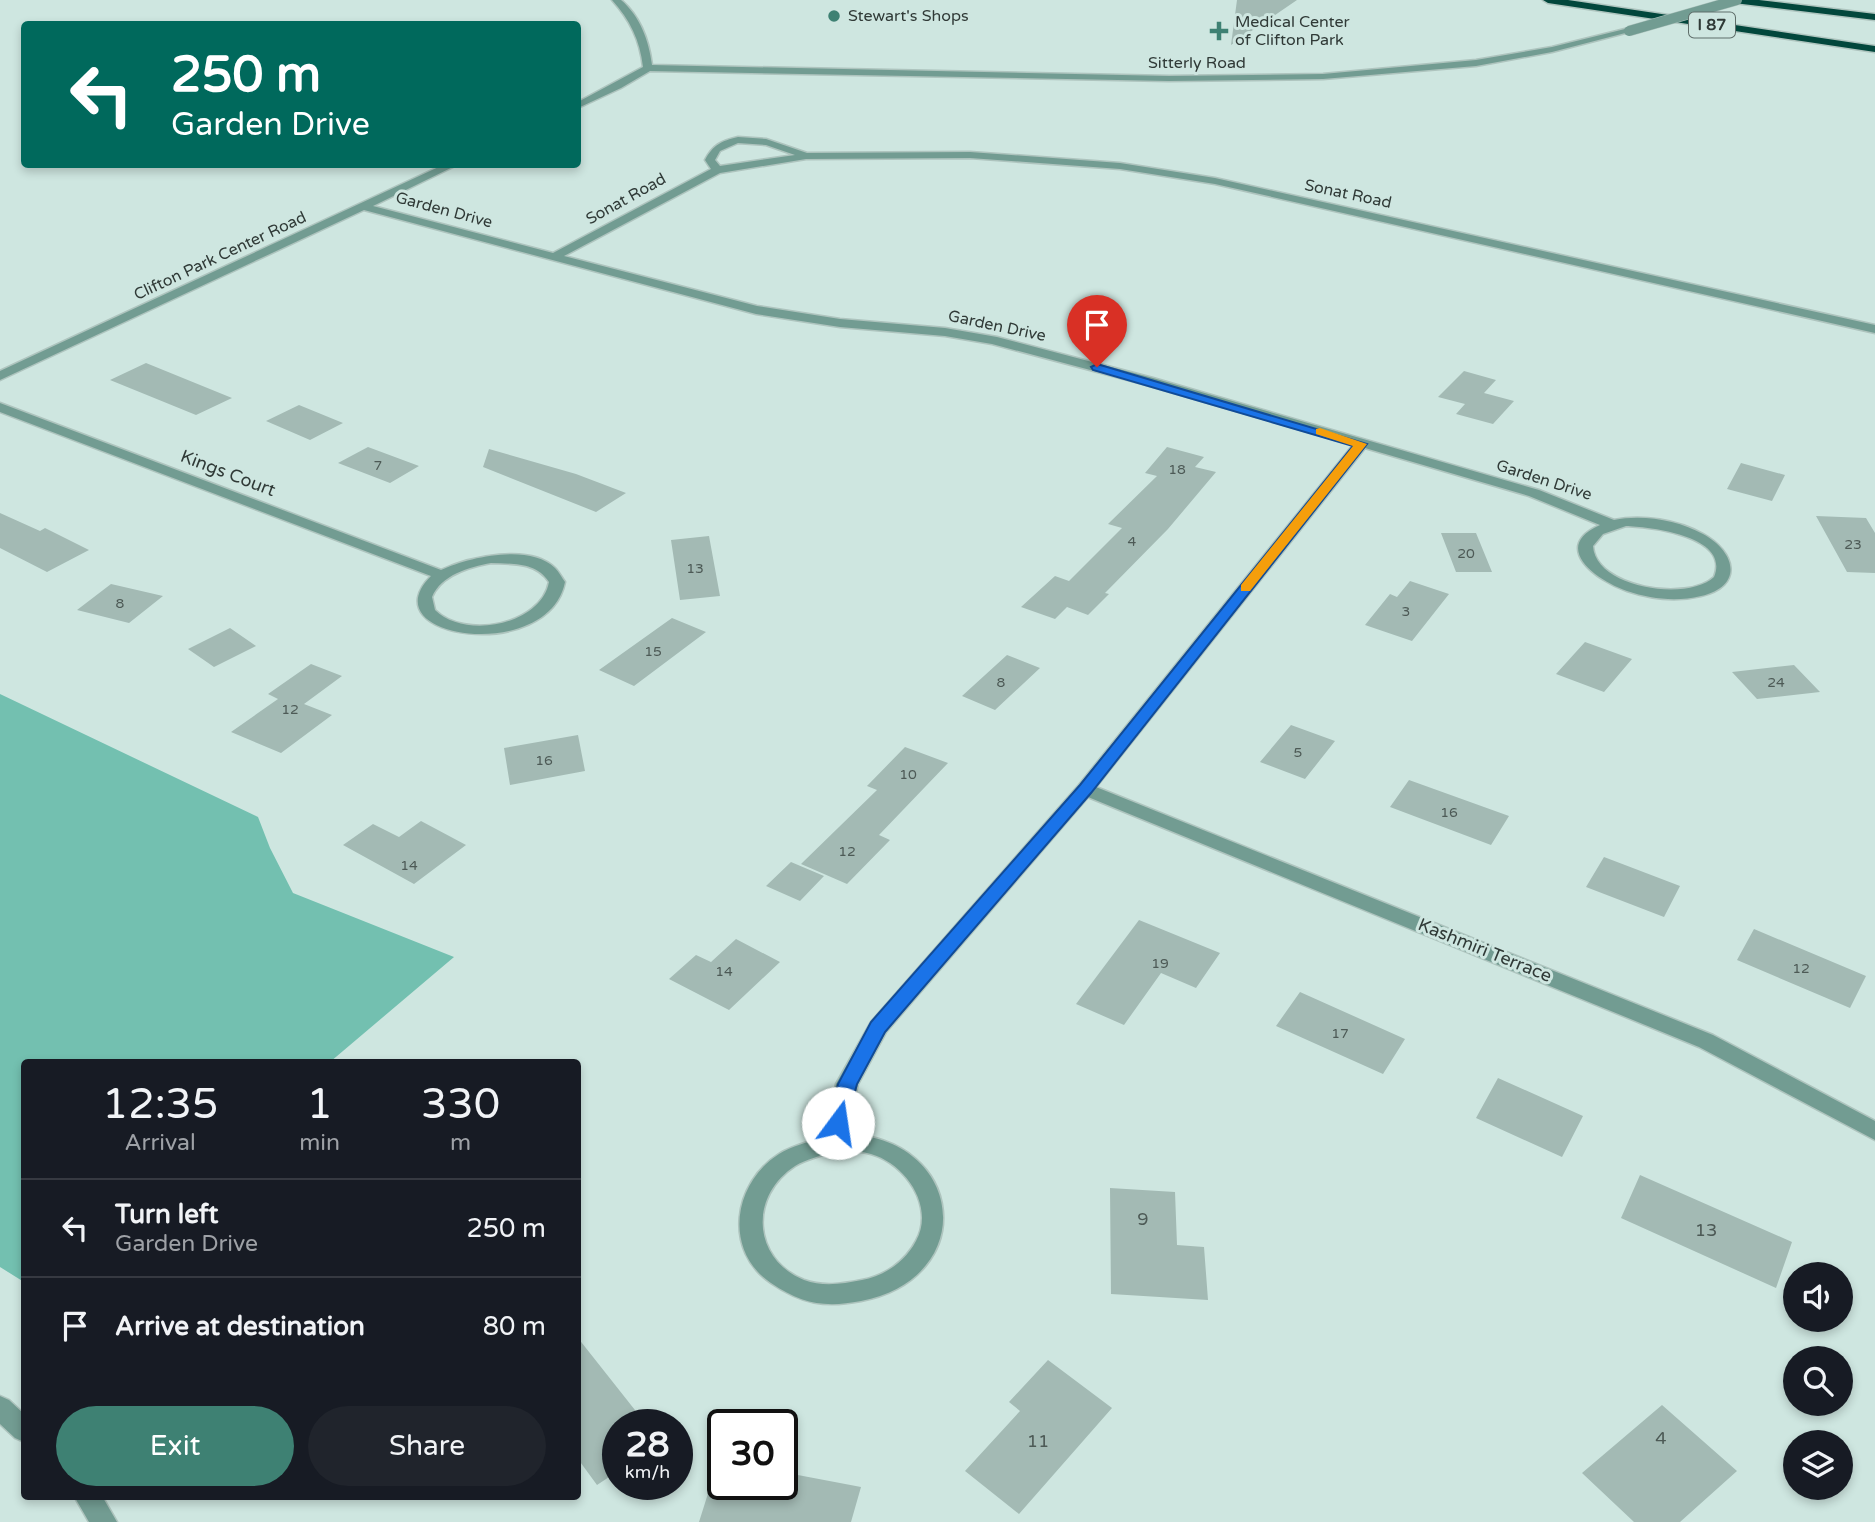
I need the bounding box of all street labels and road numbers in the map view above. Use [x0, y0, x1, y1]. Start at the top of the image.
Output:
road number: I 87 [1689, 13, 1735, 38]
street label: Sitterly Road [1148, 53, 1246, 73]
street label: Sonat Road [582, 169, 670, 229]
street label: Sonat Road [1303, 175, 1393, 213]
street label: Garden Drive [393, 187, 495, 233]
street label: Clifton Park Center Road [131, 207, 309, 305]
street label: Garden Drive [946, 306, 1048, 346]
street label: Kings Court [177, 445, 279, 501]
street label: Garden Drive [1494, 455, 1594, 505]
street label: Kashmiri Terrace [1415, 913, 1555, 987]

